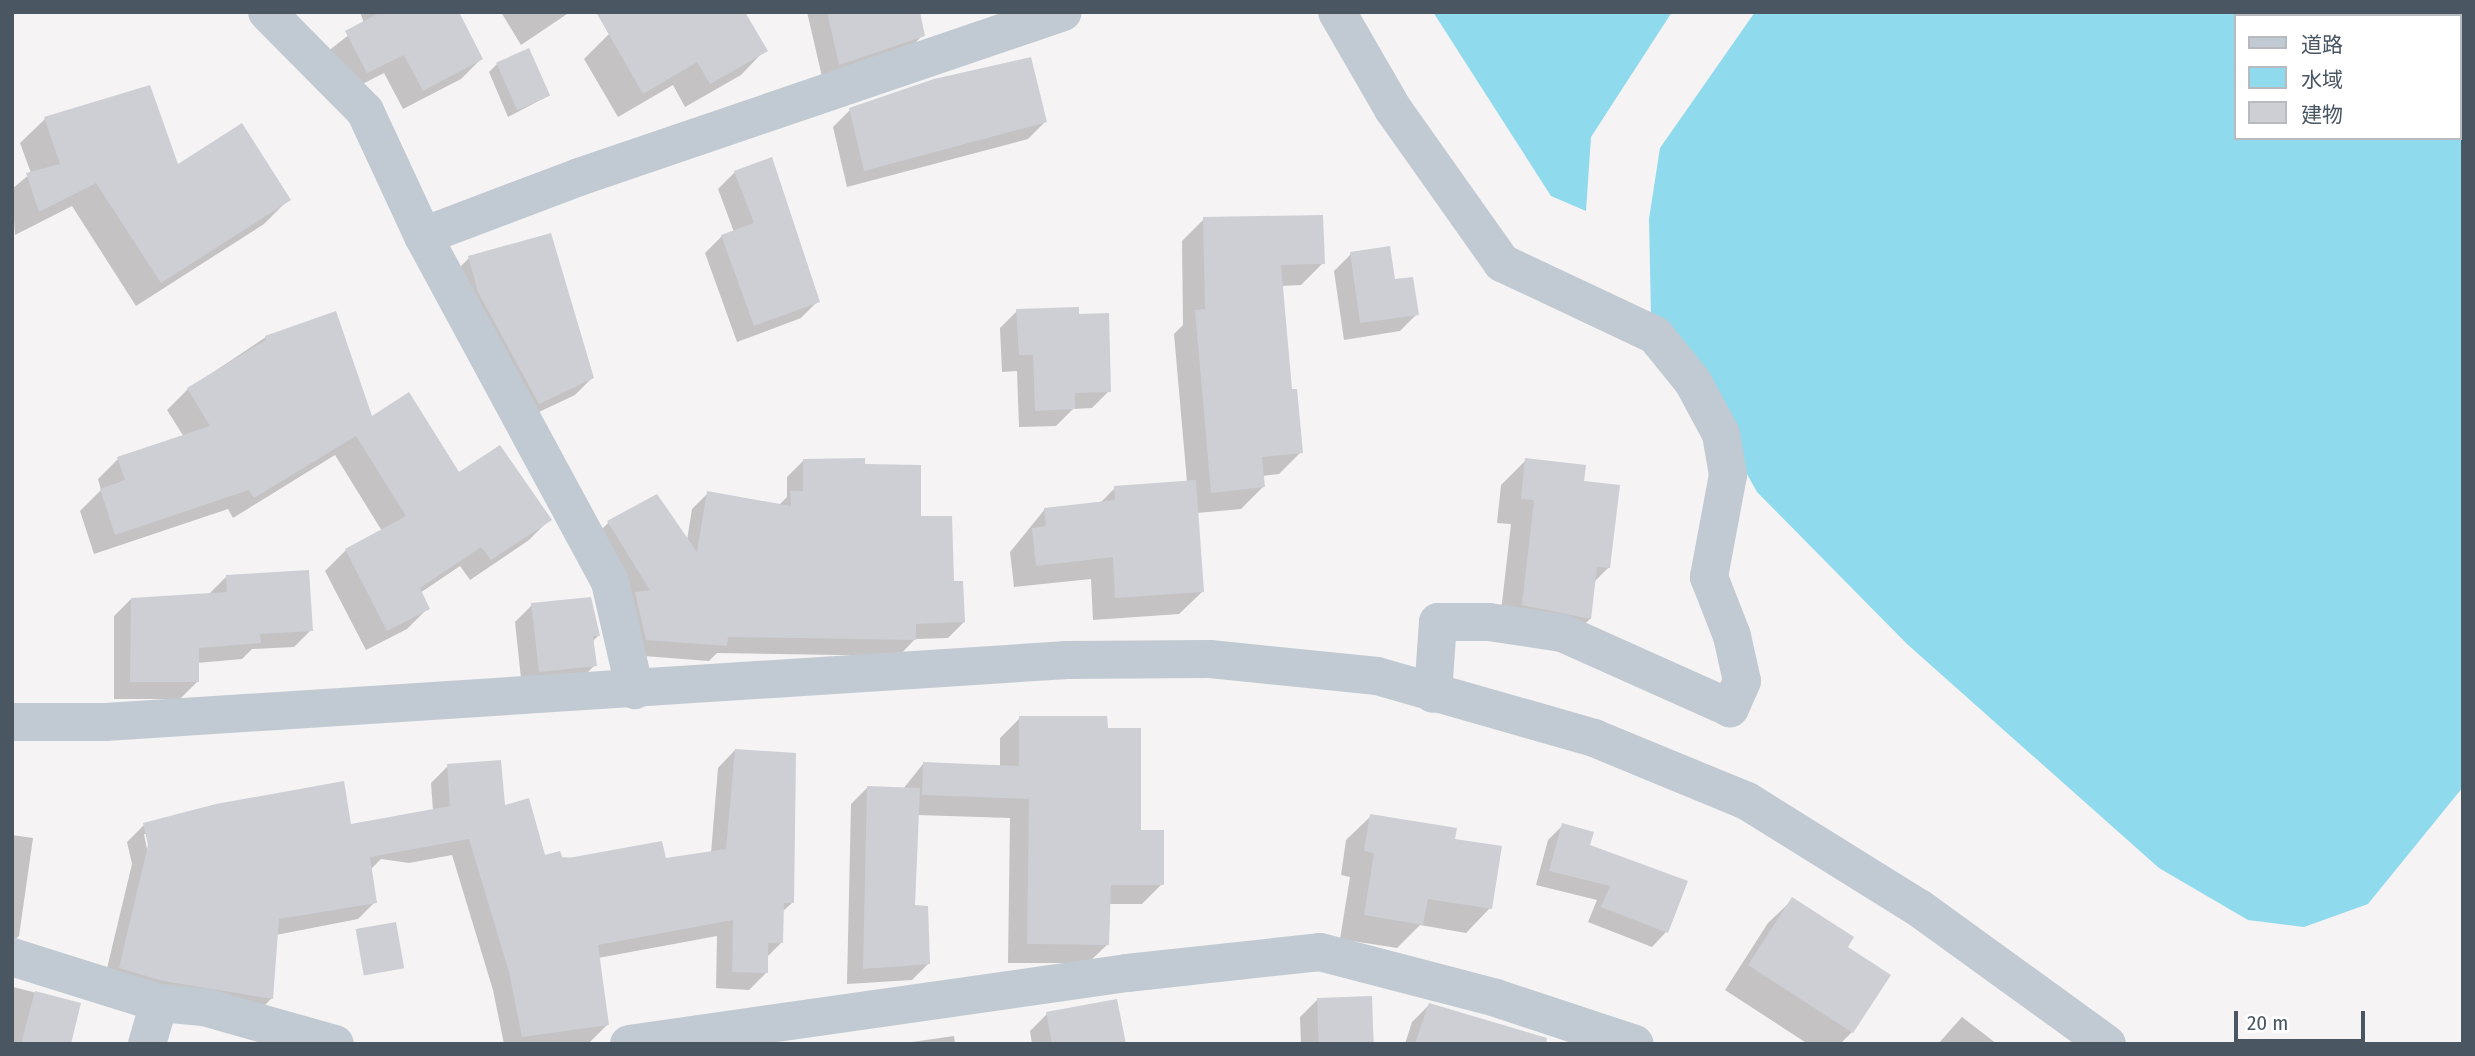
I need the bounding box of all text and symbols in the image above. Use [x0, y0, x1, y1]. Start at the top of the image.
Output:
legend [2234, 14, 2461, 140]
text: 道路 [2301, 32, 2343, 58]
text: 水域 [2301, 67, 2343, 93]
text: 建物 [2301, 102, 2343, 128]
scale bar [2237, 996, 2368, 1040]
text: 20 m [2247, 1010, 2288, 1036]

